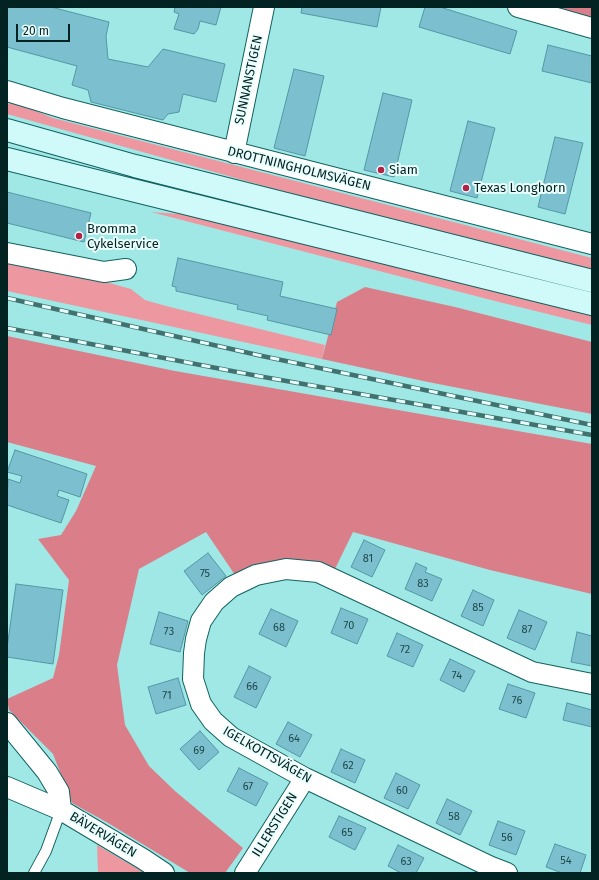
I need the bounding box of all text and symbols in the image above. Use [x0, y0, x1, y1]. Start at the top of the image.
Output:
scale bar [18, 16, 72, 42]
text: 20 m [23, 24, 49, 38]
street label: SUNNANSTIGEN [232, 34, 266, 126]
street label: DROTTNINGHOLMSVÄGEN [226, 144, 372, 194]
place label: Siam [389, 162, 418, 178]
marker: Siam [376, 165, 386, 175]
place label: Texas Longhorn [474, 180, 566, 196]
marker: Texas Longhorn [461, 183, 471, 193]
place label: Bromma Cykelservice [87, 221, 159, 252]
marker: Bromma Cykelservice [74, 231, 84, 241]
house number: 81 [363, 552, 373, 566]
house number: 75 [200, 567, 210, 581]
house number: 83 [417, 577, 429, 591]
house number: 85 [472, 601, 484, 615]
house number: 70 [344, 619, 354, 633]
house number: 68 [273, 621, 285, 635]
house number: 87 [522, 623, 532, 637]
house number: 73 [164, 625, 174, 639]
house number: 72 [400, 643, 410, 657]
house number: 74 [452, 669, 462, 683]
house number: 66 [246, 680, 258, 694]
house number: 71 [162, 689, 172, 703]
house number: 76 [512, 694, 522, 708]
street label: IGELKOTTSVÄGEN [220, 723, 314, 787]
house number: 64 [288, 732, 300, 746]
house number: 69 [193, 744, 205, 758]
house number: 62 [342, 759, 354, 773]
house number: 67 [243, 780, 253, 794]
house number: 60 [396, 784, 408, 798]
street label: ILLERSTIGEN [249, 790, 301, 860]
street label: BÄVERVÄGEN [67, 809, 139, 861]
house number: 58 [448, 810, 460, 824]
house number: 65 [341, 826, 353, 840]
house number: 56 [501, 831, 513, 845]
house number: 54 [560, 854, 572, 868]
house number: 63 [400, 855, 412, 869]

